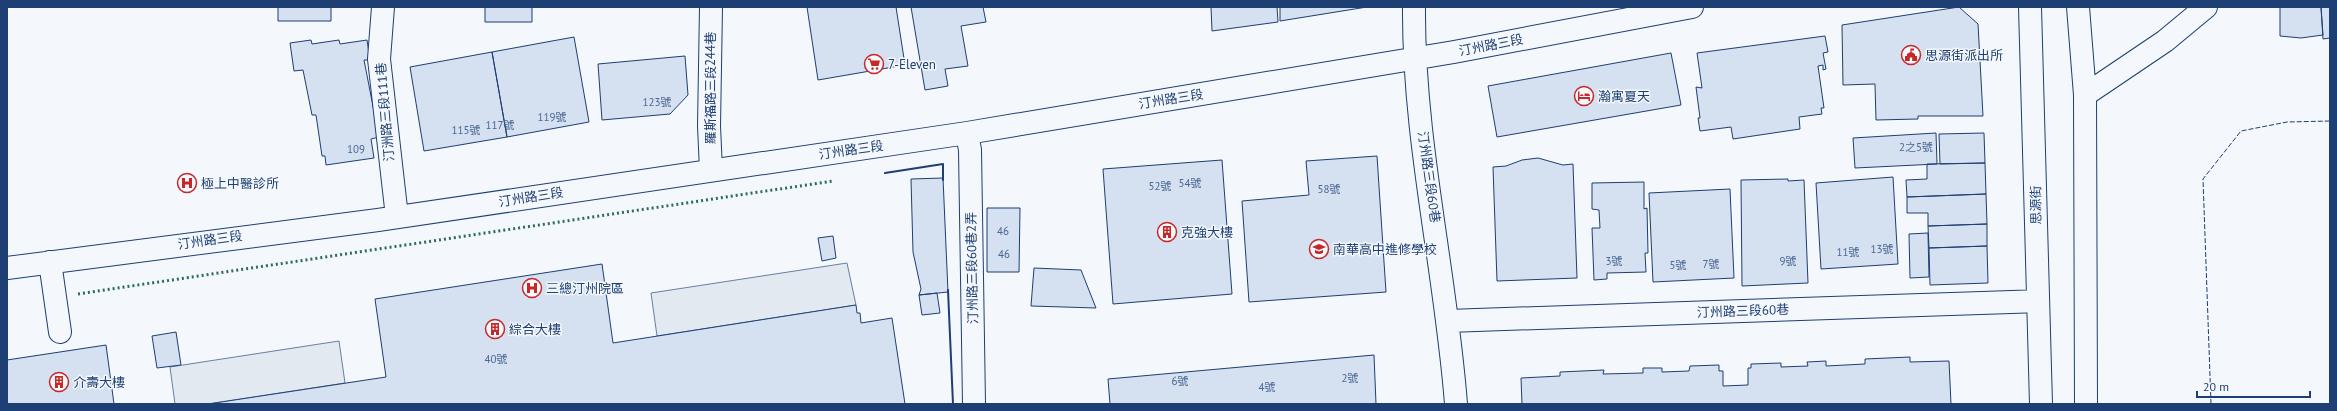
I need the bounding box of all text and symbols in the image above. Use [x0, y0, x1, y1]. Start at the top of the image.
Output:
street label: 汀州路三段 [1457, 30, 1525, 60]
street label: 羅斯福路三段244巷 [702, 32, 719, 144]
public building icon: 思源街派出所 [1900, 44, 1922, 66]
place label: 思源街派出所 [1925, 47, 2003, 64]
supermarket icon: 7-Eleven [863, 53, 885, 75]
place label: 7-Eleven [888, 56, 936, 73]
street label: 汀洲路三段111巷 [372, 62, 398, 162]
hotel icon: 瀚寓夏天 [1573, 85, 1595, 107]
street label: 汀州路三段 [1138, 86, 1204, 112]
place label: 瀚寓夏天 [1598, 88, 1650, 105]
house number: 123號 [643, 95, 672, 109]
house number: 119號 [538, 110, 567, 124]
house number: 117號 [486, 118, 515, 132]
house number: 115號 [452, 123, 481, 137]
street label: 汀州路三段60巷 [1414, 130, 1444, 224]
street label: 汀州路三段 [818, 137, 884, 163]
house number: 2之5號 [1899, 140, 1933, 154]
house number: 109 [347, 142, 365, 156]
hospital icon: 極上中醫診所 [176, 172, 198, 194]
place label: 極上中醫診所 [201, 175, 279, 192]
house number: 54號 [1179, 176, 1202, 190]
house number: 52號 [1149, 179, 1172, 193]
house number: 58號 [1318, 182, 1341, 196]
street label: 汀州路三段 [498, 184, 564, 210]
street label: 思源街 [2027, 185, 2045, 225]
street label: 汀州路三段60巷2弄 [963, 212, 981, 324]
building icon: 克強大樓 [1156, 221, 1178, 243]
house number: 46 [997, 224, 1009, 238]
place label: 克強大樓 [1181, 224, 1233, 241]
street label: 汀州路三段 [177, 227, 243, 253]
school or university icon: 南華高中進修學校 [1308, 238, 1330, 260]
place label: 南華高中進修學校 [1333, 241, 1437, 258]
house number: 13號 [1871, 242, 1894, 256]
house number: 11號 [1837, 245, 1860, 259]
house number: 46 [998, 247, 1010, 261]
house number: 3號 [1606, 254, 1623, 268]
house number: 9號 [1780, 254, 1797, 268]
house number: 7號 [1703, 257, 1720, 271]
house number: 5號 [1670, 258, 1687, 272]
hospital icon: 三總汀州院區 [521, 277, 543, 299]
place label: 三總汀州院區 [546, 280, 624, 297]
street label: 汀州路三段60巷 [1697, 301, 1789, 321]
building icon: 綜合大樓 [484, 318, 506, 340]
place label: 綜合大樓 [509, 321, 561, 338]
house number: 40號 [485, 352, 508, 366]
building icon: 介壽大樓 [48, 371, 70, 393]
house number: 2號 [1342, 371, 1359, 385]
scale bar [2197, 373, 2310, 399]
place label: 介壽大樓 [73, 374, 125, 391]
house number: 6號 [1172, 374, 1189, 388]
text: 20 m [2203, 379, 2229, 394]
house number: 4號 [1259, 380, 1276, 394]

